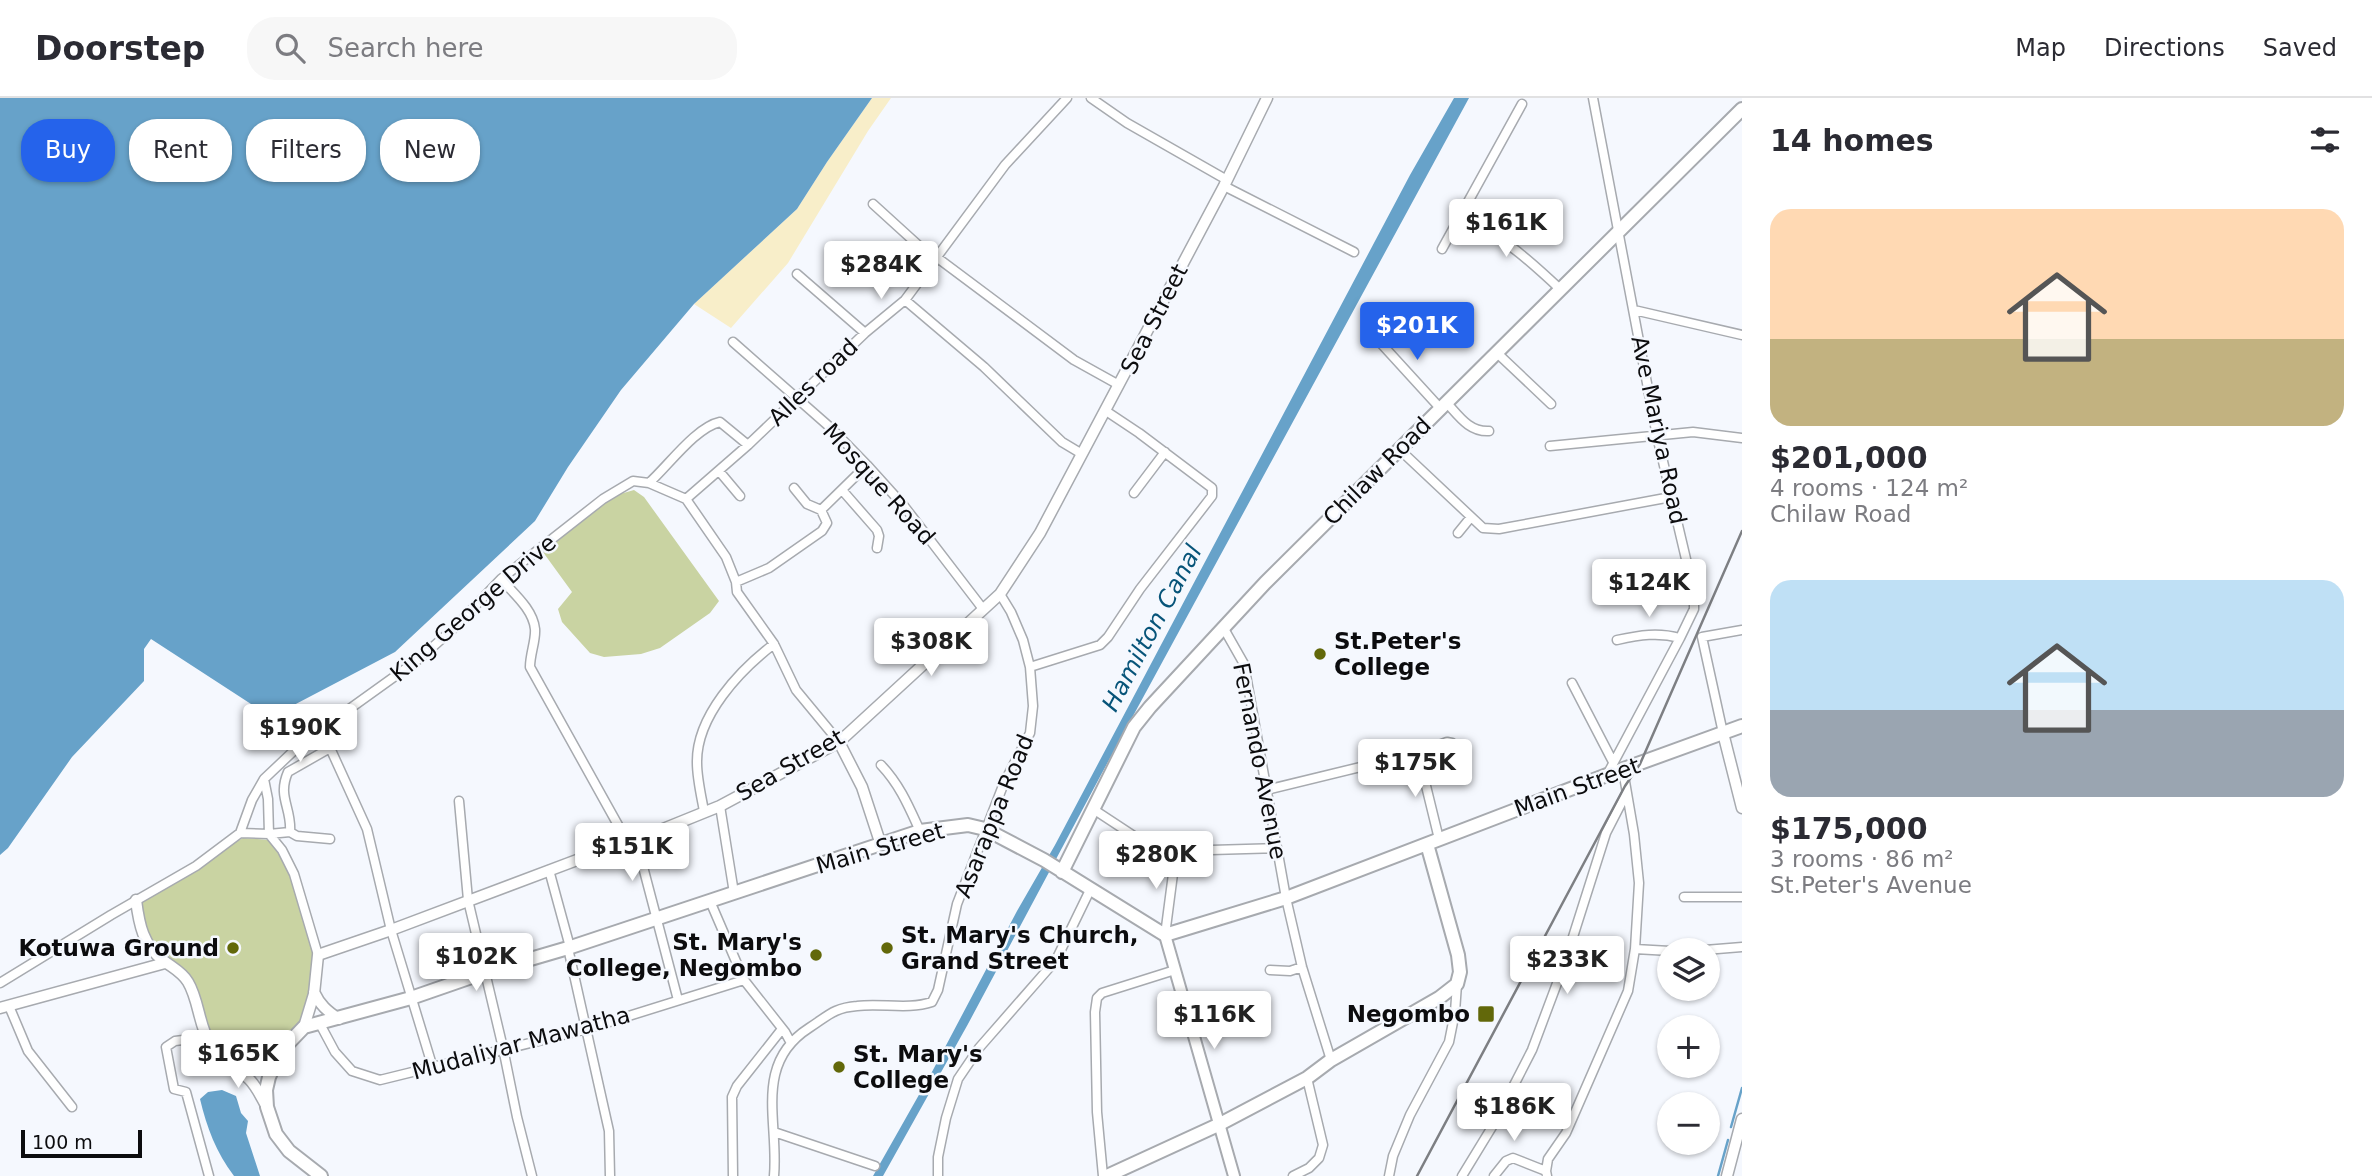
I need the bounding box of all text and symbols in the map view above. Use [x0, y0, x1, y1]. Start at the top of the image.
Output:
search box [247, 17, 737, 80]
text: Doorstep [35, 29, 205, 68]
icon: search [271, 29, 309, 67]
text: Search here [327, 33, 484, 63]
text: Map [2015, 34, 2066, 62]
text: Directions [2104, 34, 2225, 62]
text: Saved [2263, 34, 2337, 62]
chip: Buy [21, 119, 115, 182]
chip: Rent [129, 119, 232, 182]
chip: Filters [246, 119, 366, 182]
chip: New [380, 119, 480, 182]
icon: filters [2306, 121, 2344, 159]
text: 14 homes [1770, 123, 1934, 158]
pin: $161K [1457, 200, 1555, 259]
text: $161K [1465, 209, 1547, 235]
pin: $284K [832, 242, 930, 301]
text: $284K [840, 251, 922, 277]
icon: home [1994, 254, 2120, 380]
street label: Sea Street [1115, 260, 1193, 378]
pin: $201K [1368, 302, 1466, 362]
text: $201K [1376, 312, 1458, 338]
street label: Alles road [763, 333, 863, 431]
street label: Ave Mariya Road [1626, 333, 1692, 527]
street label: Chilaw Road [1318, 412, 1436, 530]
street label: Mosque Road [818, 418, 940, 550]
text: $201,000 [1770, 440, 1928, 475]
text: 4 rooms · 124 m² [1770, 475, 1968, 501]
text: Chilaw Road [1770, 501, 1911, 527]
street label: King George Drive [385, 529, 561, 687]
water label: Hamilton Canal [1096, 540, 1208, 716]
pin: $124K [1600, 560, 1698, 619]
text: $124K [1608, 569, 1690, 595]
pin: $308K [882, 618, 980, 678]
icon: home [1994, 625, 2120, 751]
text: $308K [890, 628, 972, 654]
place label: St.Peter's College [1334, 628, 1461, 680]
marker: St.Peter's College [1312, 646, 1328, 662]
street label: Fernando Avenue [1228, 660, 1292, 862]
pin: $190K [251, 704, 349, 764]
text: $190K [259, 714, 341, 740]
street label: Sea Street [732, 724, 848, 806]
street label: Asarappa Road [949, 731, 1039, 901]
pin: $175K [1366, 740, 1464, 799]
text: $175K [1374, 749, 1456, 775]
street label: Main Street [1510, 752, 1644, 822]
text: $175,000 [1770, 811, 1928, 846]
street label: Main Street [813, 817, 947, 879]
pin: $151K [583, 824, 681, 883]
pin: $280K [1107, 832, 1205, 891]
text: $151K [591, 833, 673, 859]
text: $280K [1115, 841, 1197, 867]
text: 3 rooms · 86 m² [1770, 846, 1954, 872]
text: St.Peter's Avenue [1770, 872, 1972, 898]
place label: St. Mary's Church, Grand Street [901, 922, 1139, 974]
place label: St. Mary's College, Negombo [566, 929, 802, 981]
pin: $102K [427, 934, 525, 993]
place label: Kotuwa Ground [18, 935, 219, 961]
pin: $233K [1518, 936, 1616, 996]
map controls [1657, 938, 1720, 1155]
button: layers [1657, 938, 1720, 1001]
marker: Kotuwa Ground [225, 940, 241, 956]
marker: St. Mary's Church, Grand Street [879, 940, 895, 956]
text: $102K [435, 943, 517, 969]
text: $233K [1526, 946, 1608, 972]
marker: St. Mary's College, Negombo [808, 947, 824, 963]
pin: $116K [1165, 992, 1263, 1051]
street label: Mudaliyar Mawatha [409, 1001, 633, 1085]
text: $116K [1173, 1001, 1255, 1027]
place label: Negombo [1347, 1001, 1470, 1027]
marker: Negombo [1476, 1004, 1496, 1024]
button: + [1657, 1015, 1720, 1078]
pin: $165K [189, 1030, 287, 1090]
text: $165K [197, 1040, 279, 1066]
place label: St. Mary's College [853, 1041, 983, 1093]
marker: St. Mary's College [831, 1059, 847, 1075]
pin: $186K [1465, 1084, 1563, 1143]
button: − [1657, 1092, 1720, 1155]
text: $186K [1473, 1093, 1555, 1119]
scale bar [21, 1127, 142, 1159]
text: 100 m [32, 1131, 93, 1153]

